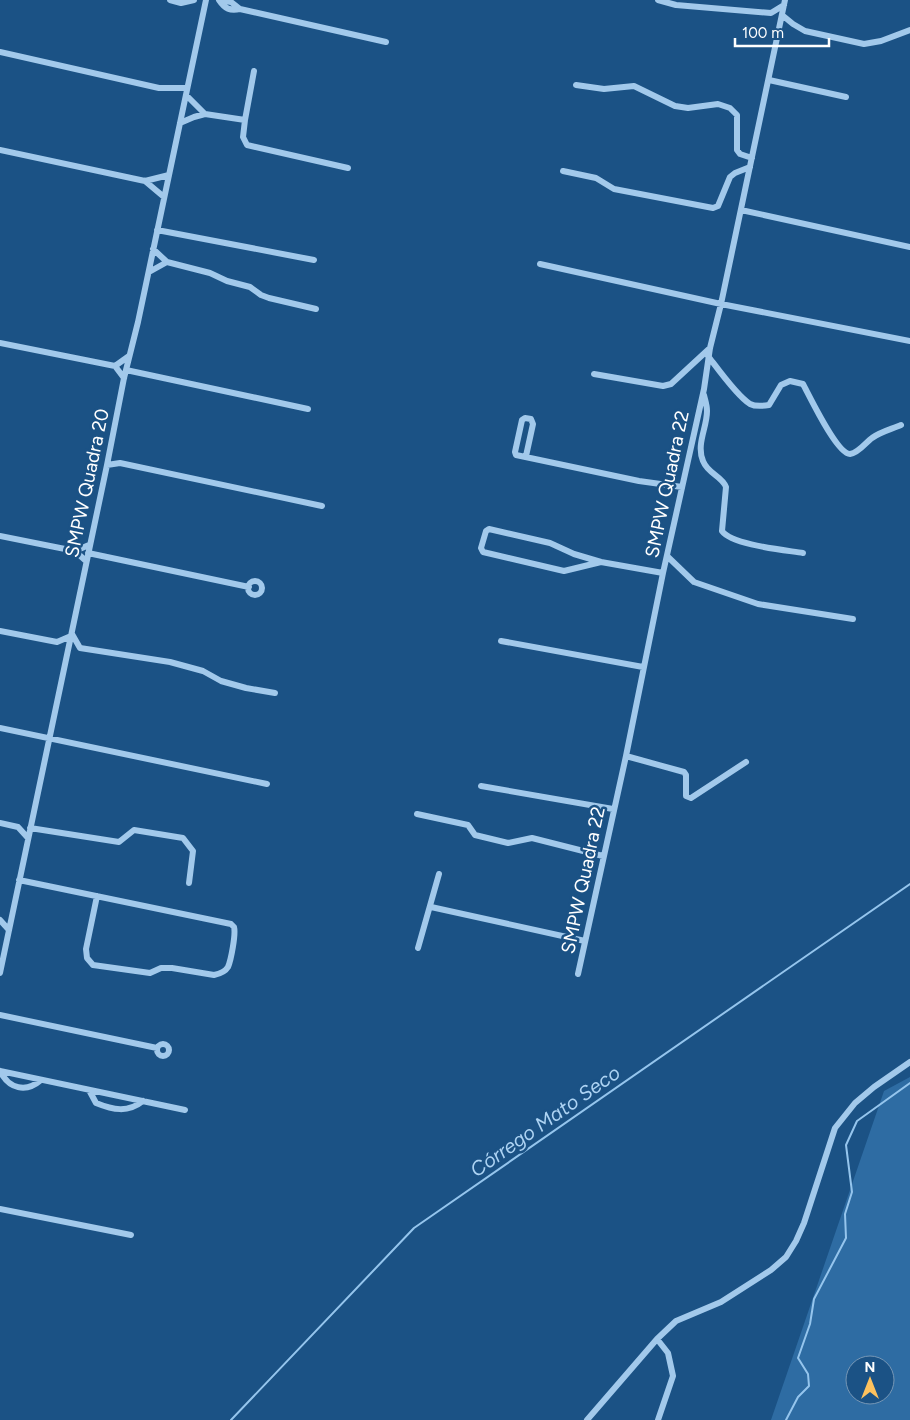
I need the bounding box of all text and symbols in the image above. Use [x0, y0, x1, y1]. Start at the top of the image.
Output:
scale bar [735, 15, 829, 47]
text: 100 m [742, 24, 784, 42]
street label: SMPW Quadra 20 [60, 406, 114, 560]
street label: SMPW Quadra 22 [640, 408, 694, 560]
street label: SMPW Quadra 22 [556, 804, 610, 956]
water label: Córrego Mato Seco [465, 1060, 625, 1182]
north arrow [845, 1355, 895, 1405]
text: N [865, 1359, 875, 1376]

